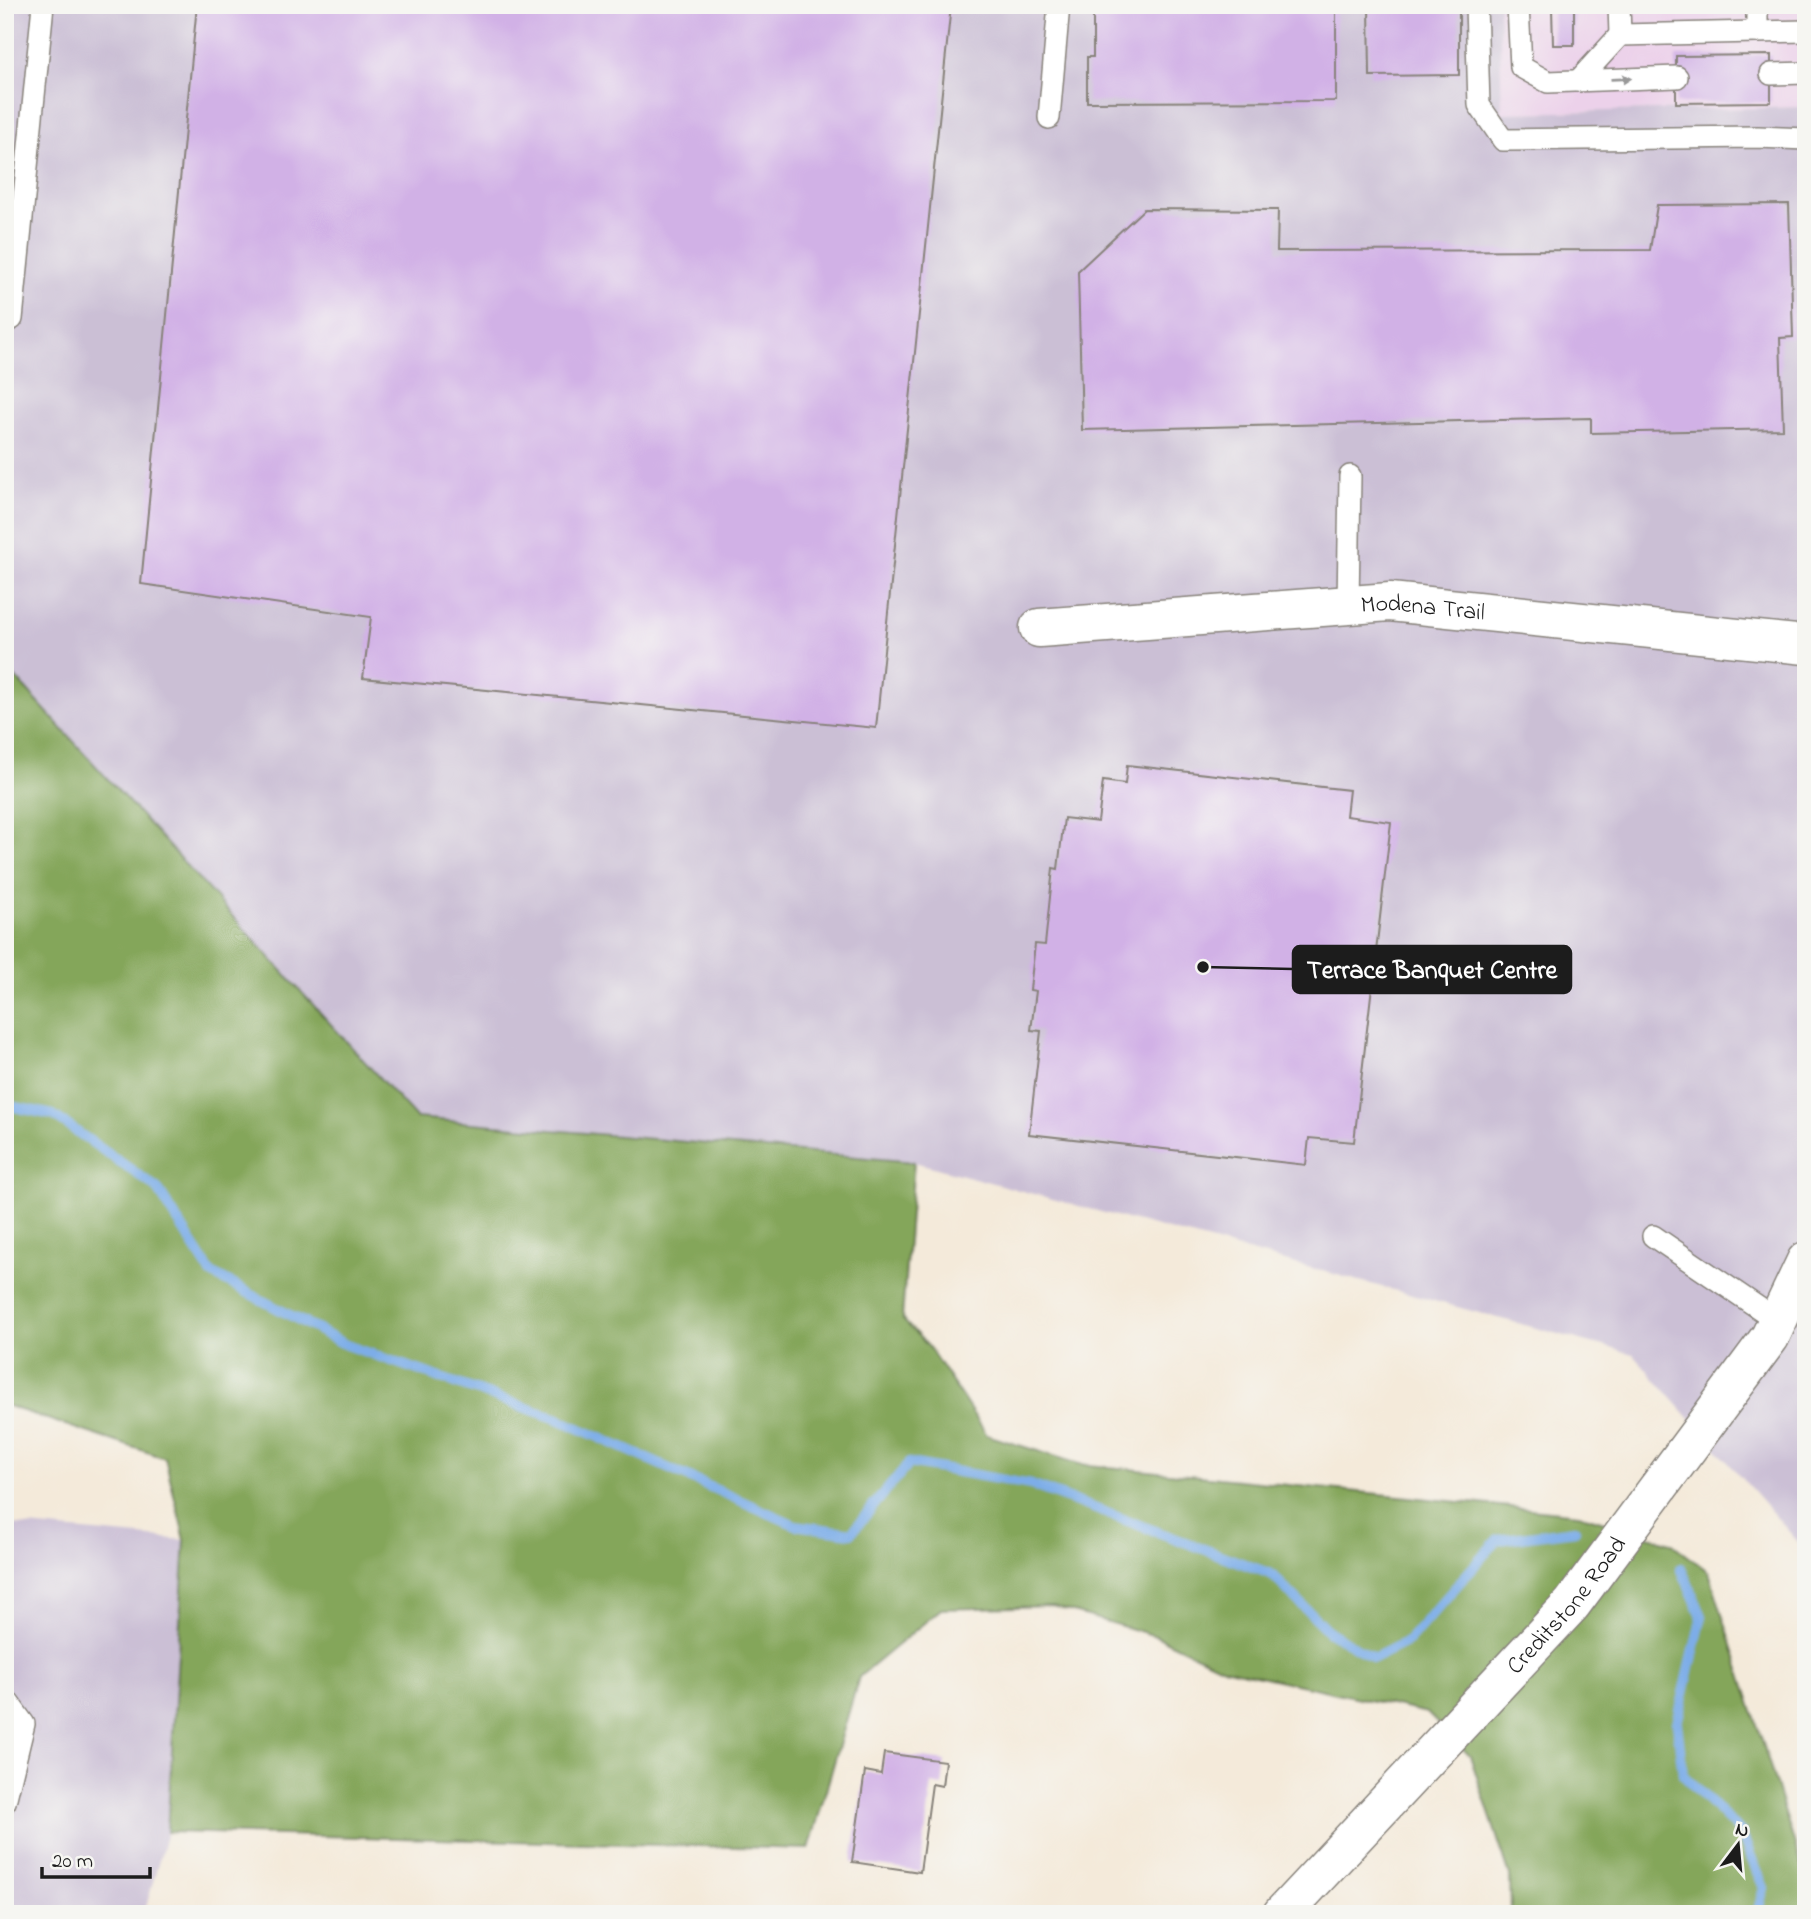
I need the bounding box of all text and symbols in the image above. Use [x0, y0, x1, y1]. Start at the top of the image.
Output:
one-way arrow [1610, 74, 1632, 85]
street label: Modena Trail [1360, 587, 1486, 632]
callout: Terrace Banquet Centre [1293, 946, 1571, 993]
text: Terrace Banquet Centre [1307, 953, 1559, 991]
street label: Creditstone Road [1500, 1530, 1637, 1683]
north arrow [1702, 1811, 1772, 1881]
text: N [1732, 1816, 1752, 1846]
scale bar [42, 1835, 150, 1879]
text: 20 m [52, 1847, 93, 1877]

